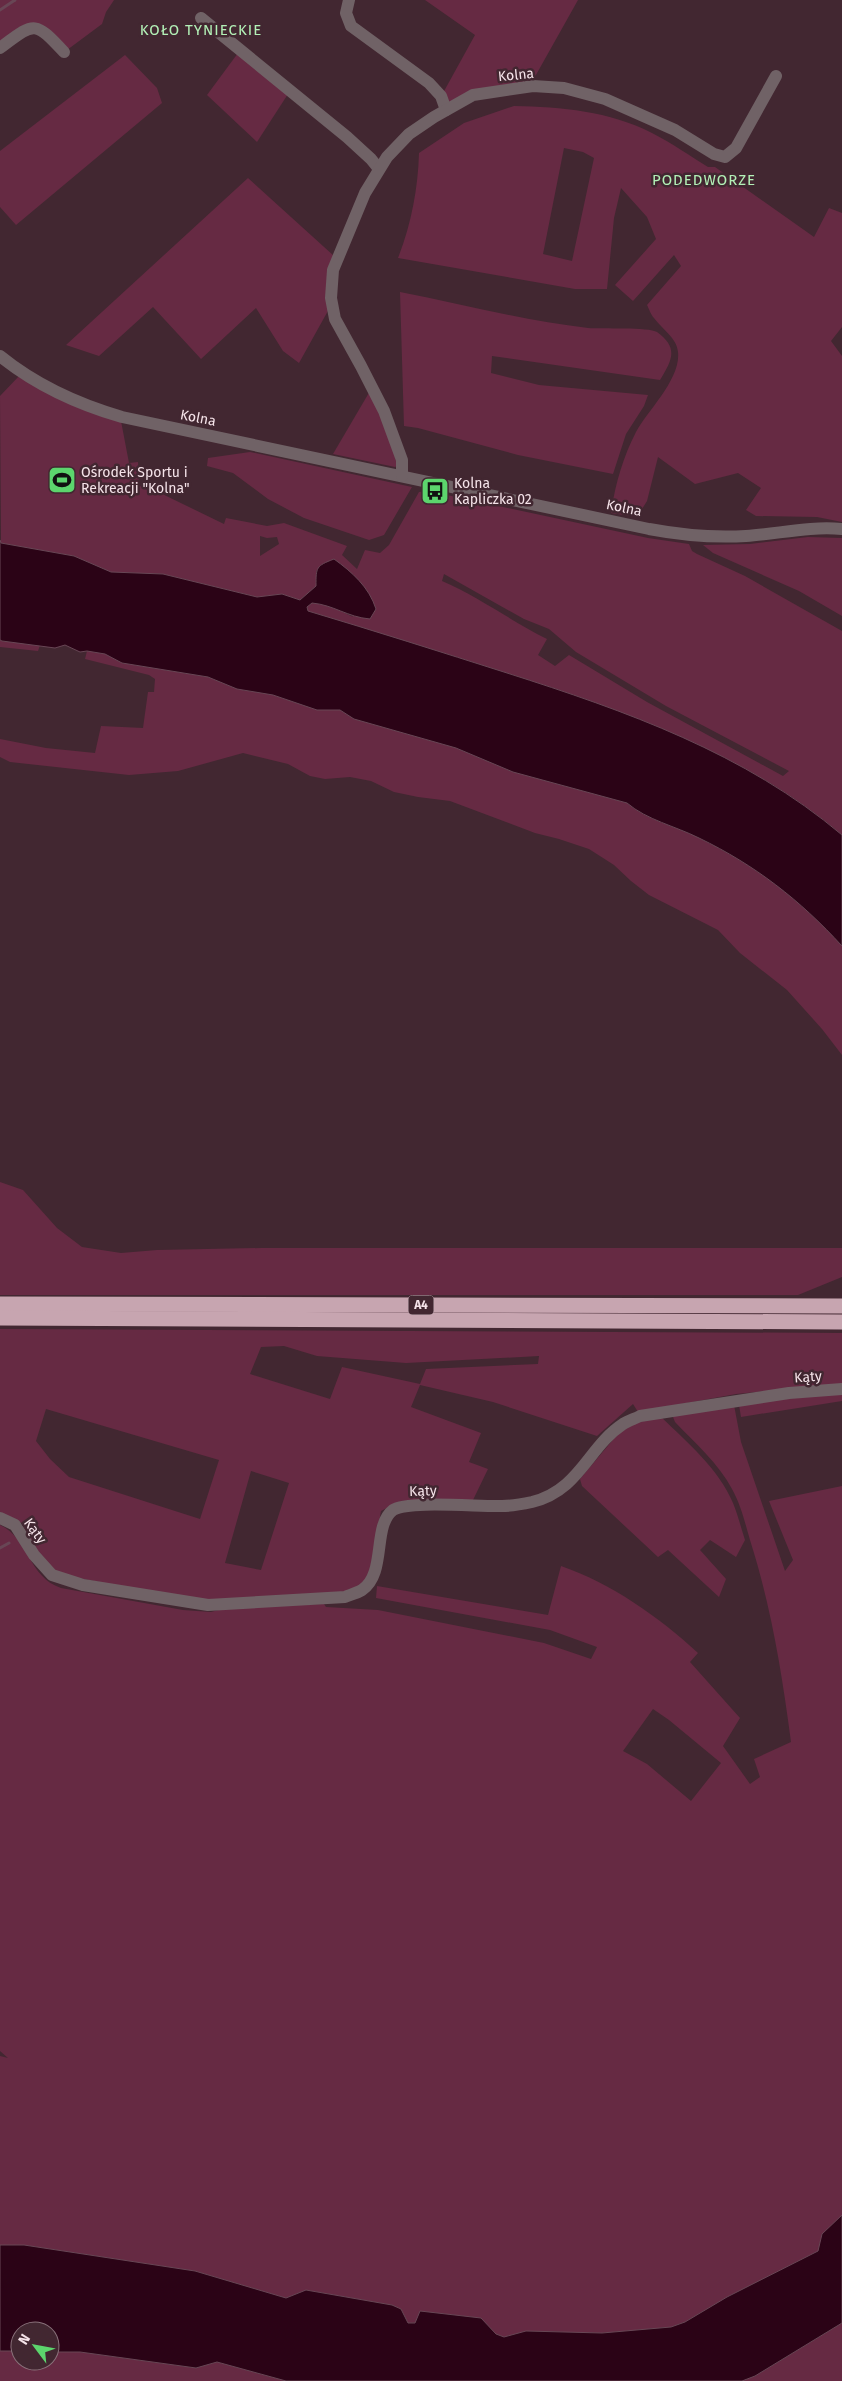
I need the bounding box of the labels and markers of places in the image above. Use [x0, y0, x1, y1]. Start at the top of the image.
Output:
place label: Ośrodek Sportu i Rekreacji "Kolna" [81, 464, 190, 497]
sports icon: Ośrodek Sportu i Rekreacji "Kolna" [47, 465, 77, 495]
place label: Kolna Kapliczka 02 [454, 475, 532, 508]
bus stop icon: Kolna Kapliczka 02 [420, 476, 450, 506]

